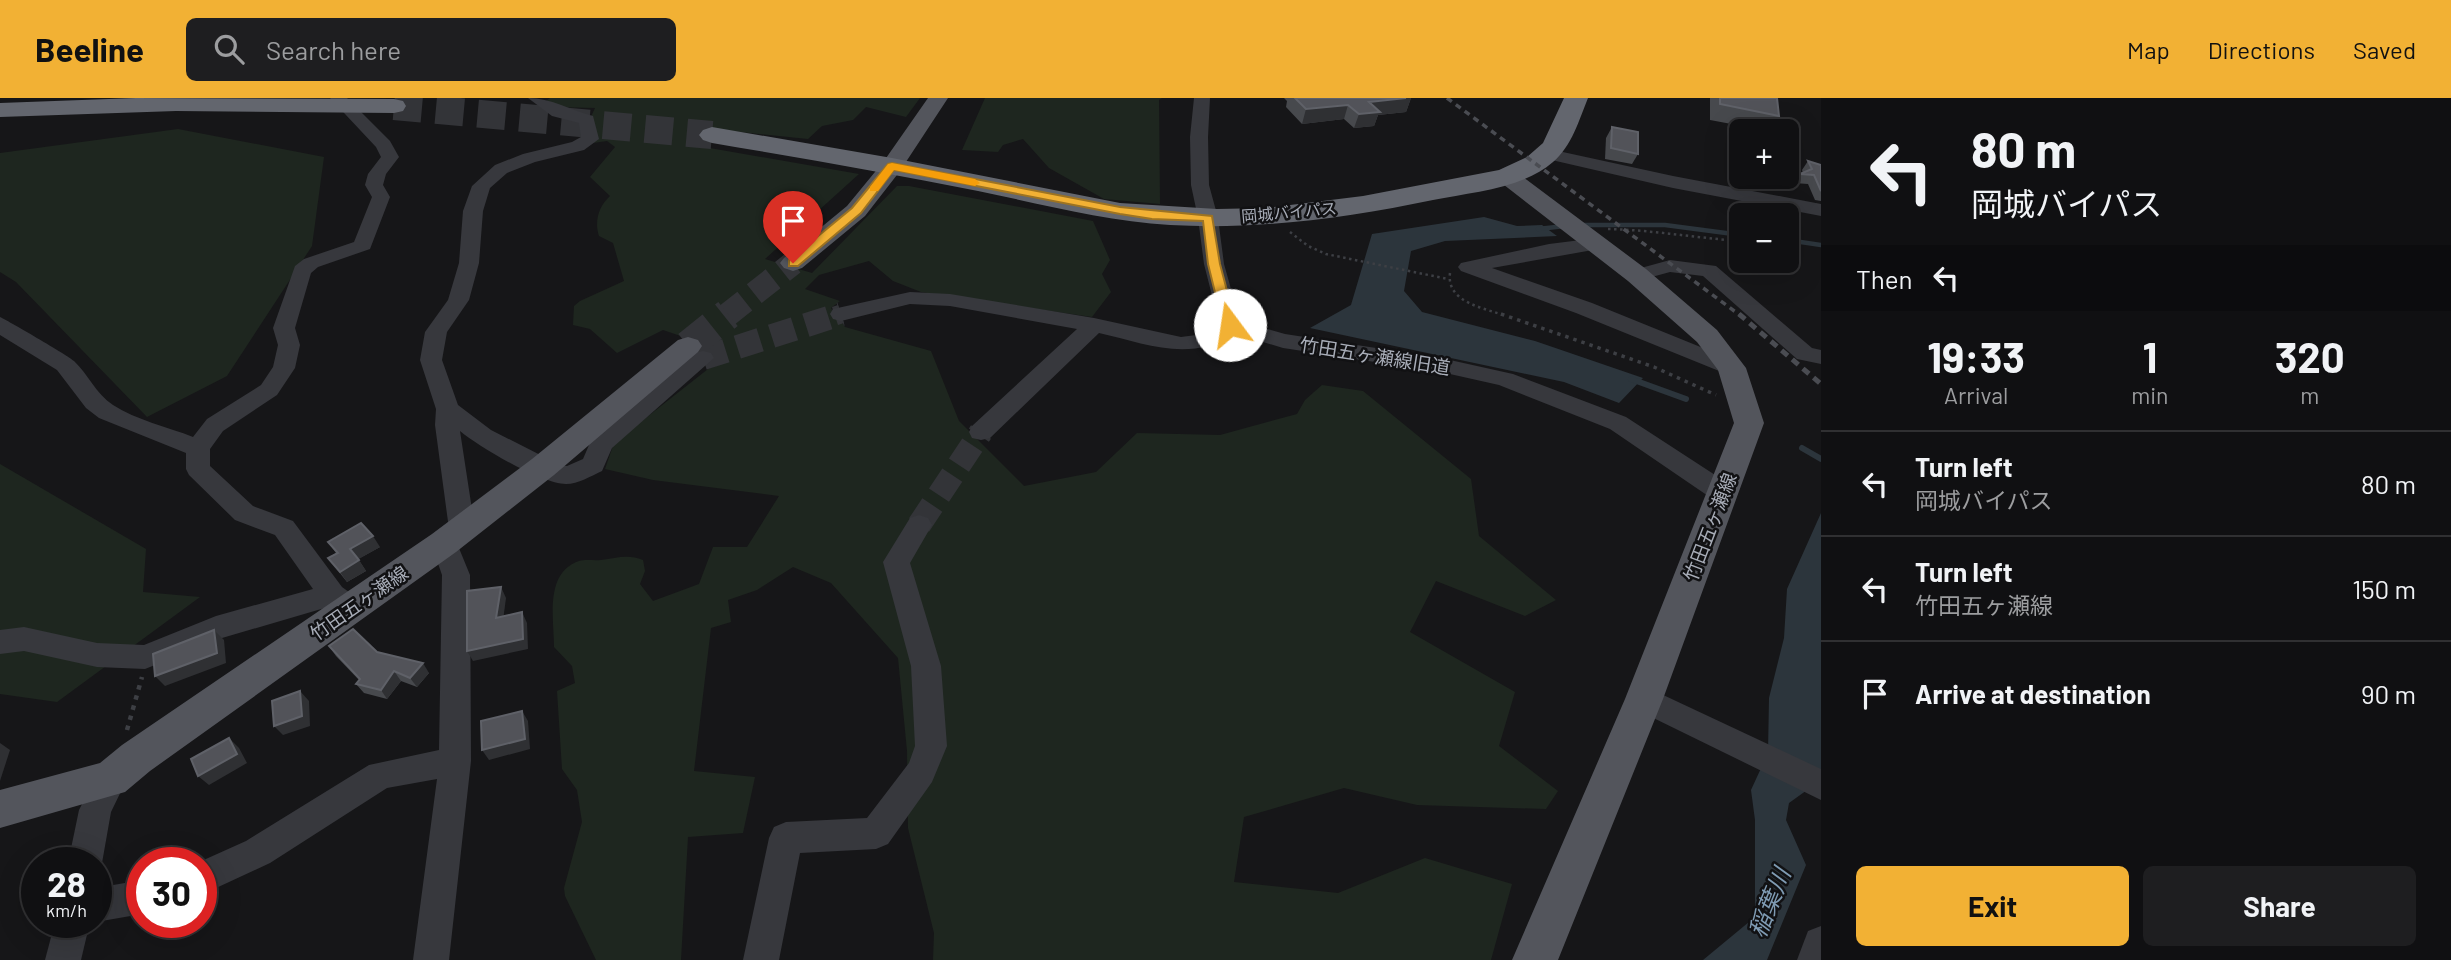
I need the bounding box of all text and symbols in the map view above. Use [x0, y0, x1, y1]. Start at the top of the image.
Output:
search box [186, 18, 676, 81]
text: Beeline [35, 29, 144, 69]
icon: search [210, 30, 248, 68]
text: Search here [266, 34, 401, 65]
text: Map [2127, 35, 2170, 64]
text: Directions [2208, 35, 2315, 64]
text: Saved [2353, 35, 2416, 64]
map controls [1729, 119, 1799, 273]
button: + [1729, 119, 1799, 189]
text: 80 m [1971, 119, 2076, 178]
icon: left [1856, 126, 1947, 217]
text: 岡城バイパス [1971, 184, 2162, 222]
pin [763, 191, 823, 263]
street label: 岡城バイパス [1240, 198, 1337, 225]
icon: arrive [774, 202, 812, 240]
button: − [1729, 203, 1799, 273]
icon: left [1927, 259, 1965, 297]
text: Then [1856, 263, 1913, 294]
position arrow [1193, 288, 1267, 362]
text: 19:33 [1927, 331, 2025, 381]
text: 1 [2142, 331, 2157, 381]
text: 320 [2275, 331, 2345, 381]
street label: 竹田五ヶ瀬線旧道 [1298, 332, 1452, 379]
text: Arrival [1944, 381, 2008, 409]
text: min [2131, 381, 2168, 409]
text: m [2300, 381, 2319, 409]
text: Turn left [1915, 451, 2013, 482]
icon: left [1856, 465, 1894, 503]
text: 80 m [2361, 468, 2416, 499]
street label: 竹田五ヶ瀬線 [1678, 469, 1741, 584]
text: 岡城バイパス [1915, 486, 2053, 514]
text: Turn left [1915, 556, 2013, 587]
street label: 竹田五ヶ瀬線 [305, 560, 412, 645]
icon: left [1856, 570, 1894, 608]
text: 150 m [2352, 573, 2416, 604]
text: 竹田五ヶ瀬線 [1915, 591, 2053, 619]
icon: arrive [1856, 675, 1894, 713]
text: Arrive at destination [1915, 678, 2151, 709]
text: 90 m [2361, 678, 2416, 709]
speed limit sign: 30 [126, 847, 217, 938]
water label: 稲葉川 [1742, 861, 1797, 941]
text: 28 [47, 862, 86, 904]
button: Exit [1856, 866, 2129, 946]
button: Share [2143, 866, 2416, 946]
text: km/h [46, 899, 87, 921]

